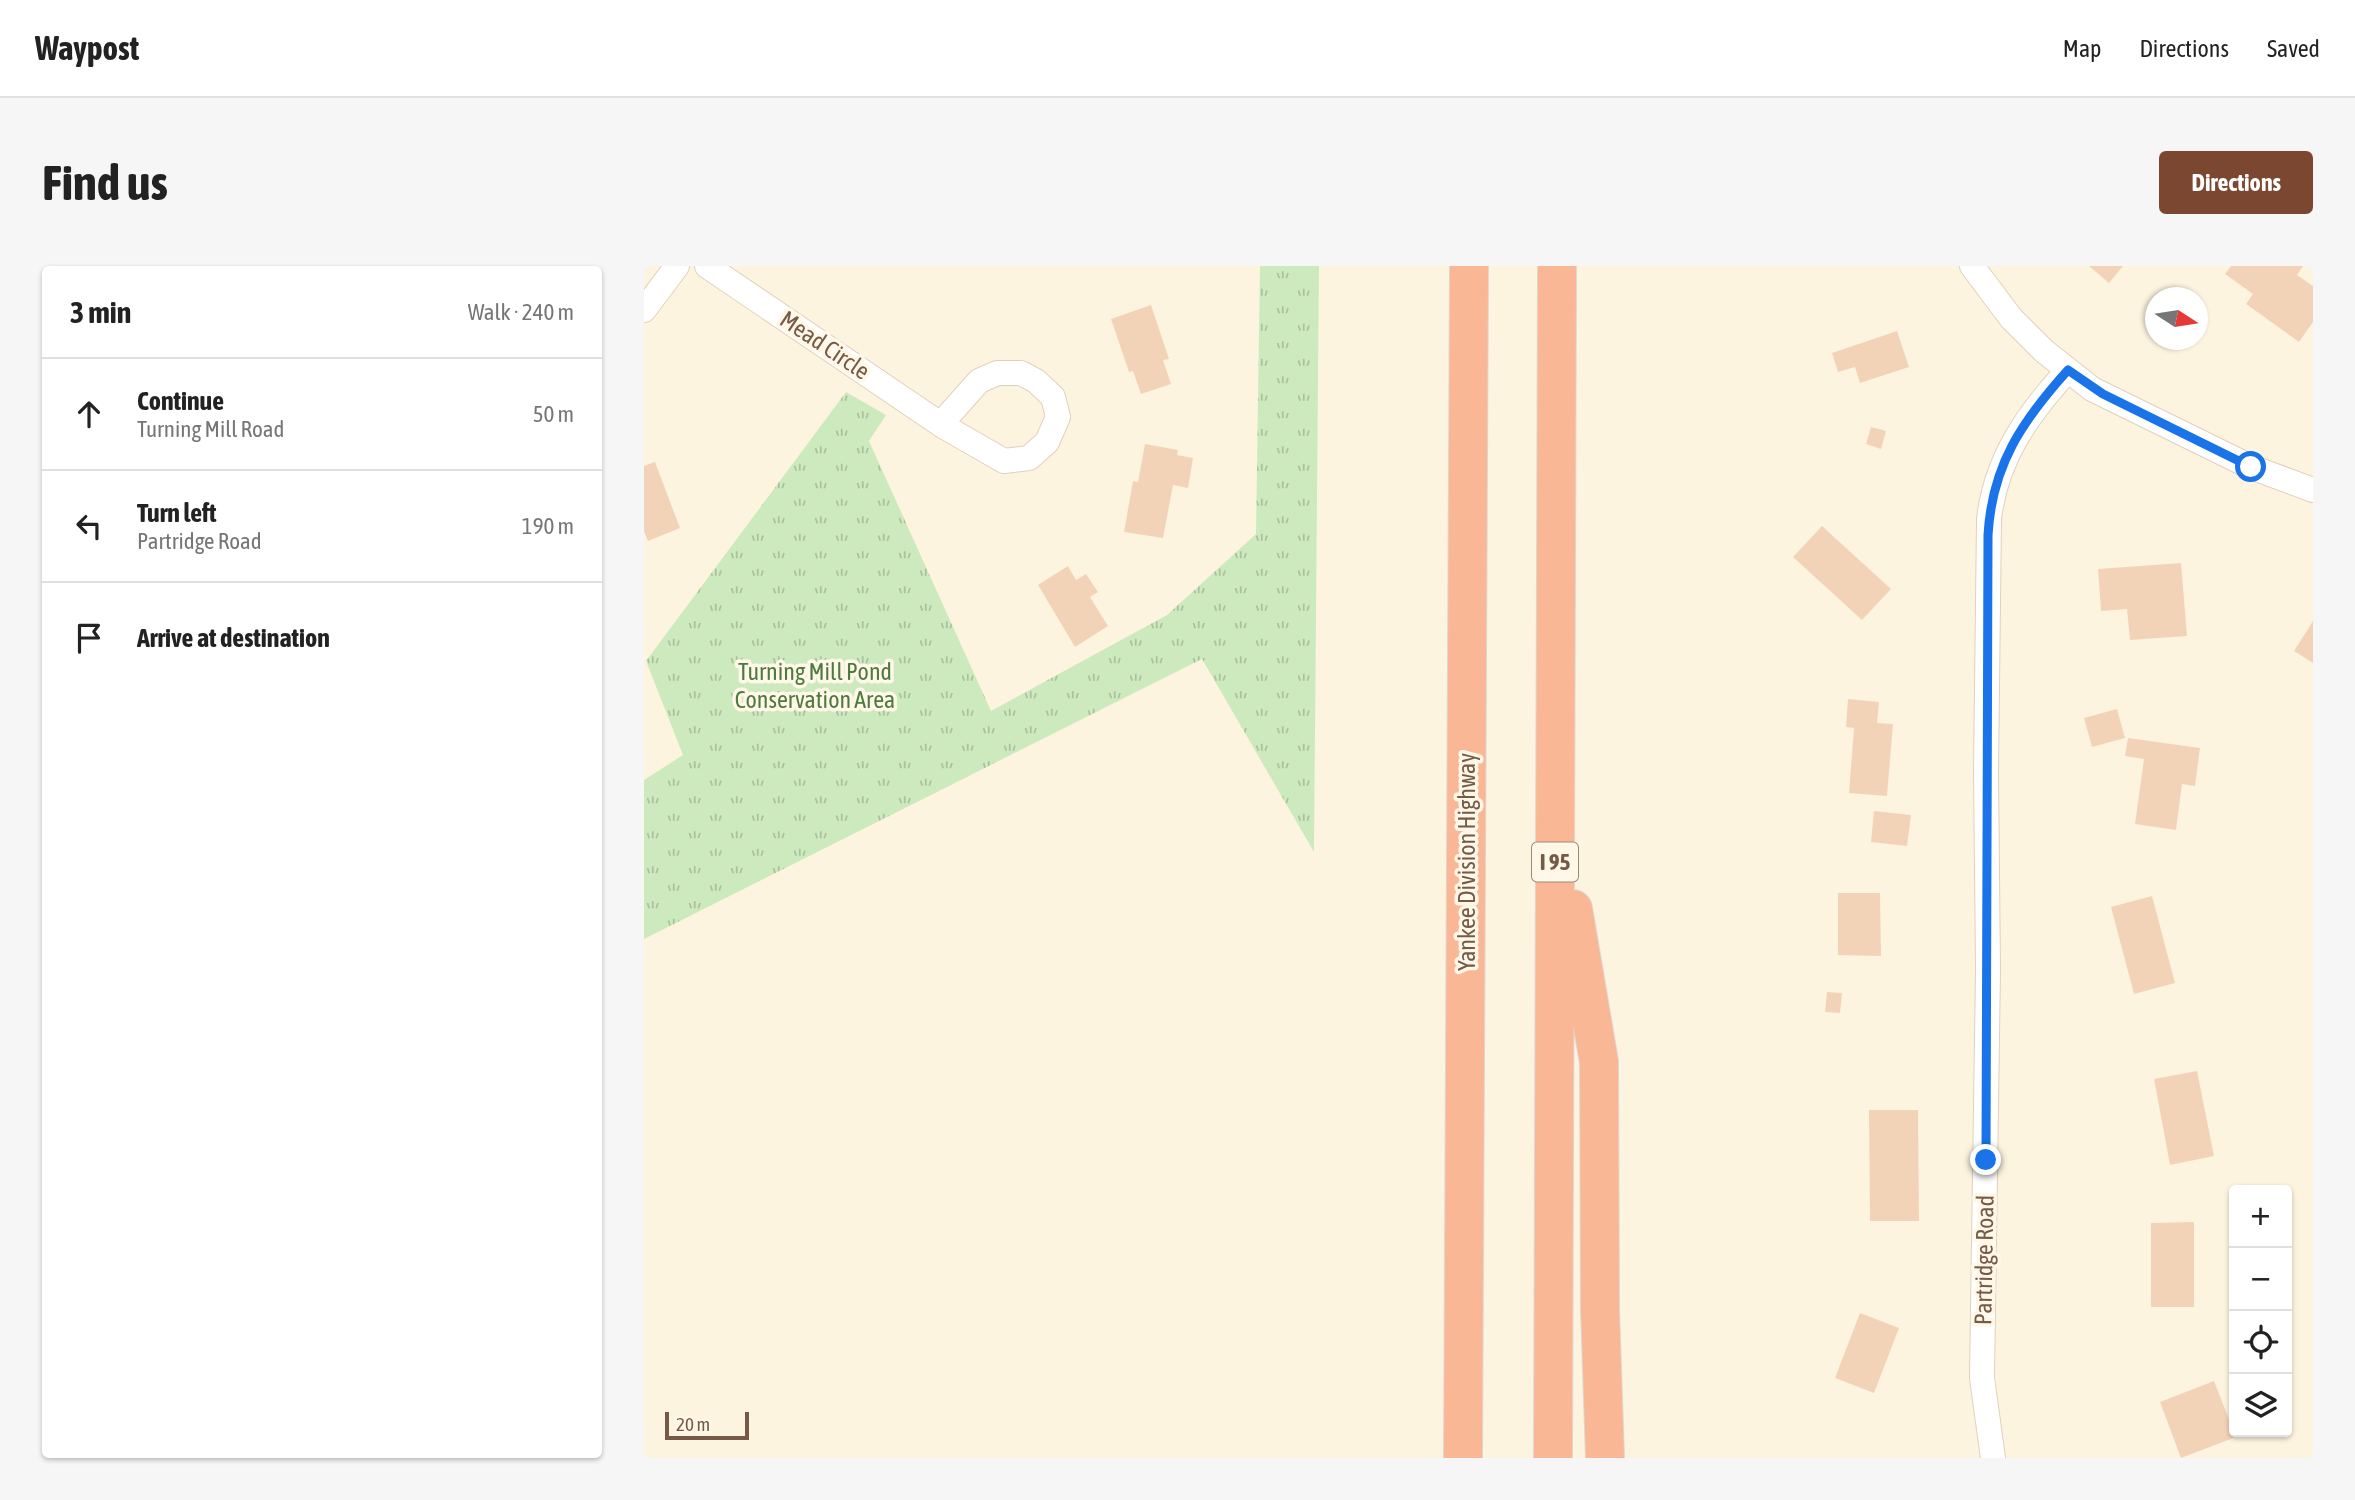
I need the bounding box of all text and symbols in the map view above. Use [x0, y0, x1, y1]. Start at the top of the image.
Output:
text: Waypost [35, 29, 139, 67]
text: Map [2063, 35, 2101, 62]
text: Directions [2139, 35, 2229, 62]
text: Saved [2267, 35, 2320, 62]
button: Directions [2159, 151, 2313, 214]
text: Find us [42, 154, 168, 210]
north arrow [2145, 287, 2208, 350]
text: 3 min [70, 295, 131, 329]
text: Walk · 240 m [468, 299, 574, 325]
street label: Mead Circle [775, 305, 875, 385]
text: Continue [137, 386, 224, 416]
icon: ahead [70, 395, 108, 433]
text: 50 m [533, 401, 574, 427]
text: Turning Mill Road [137, 416, 284, 442]
route start [2235, 451, 2266, 482]
text: Turn left [137, 498, 217, 528]
icon: left [70, 507, 108, 545]
text: 190 m [522, 513, 574, 539]
text: Partridge Road [137, 528, 262, 554]
icon: arrive [70, 619, 108, 657]
text: Arrive at destination [137, 623, 330, 653]
park label: Turning Mill Pond Conservation Area [735, 658, 895, 713]
street label: Yankee Division Highway [1453, 753, 1480, 971]
road number: I 95 [1532, 842, 1578, 882]
route end [1970, 1144, 2001, 1175]
map controls [2229, 1185, 2292, 1437]
button: + [2229, 1185, 2292, 1248]
street label: Partridge Road [1969, 1195, 1999, 1325]
button: − [2229, 1248, 2292, 1311]
button: locate [2229, 1311, 2292, 1374]
button: layers [2229, 1374, 2292, 1437]
scale bar [665, 1409, 749, 1441]
text: 20 m [676, 1413, 710, 1435]

